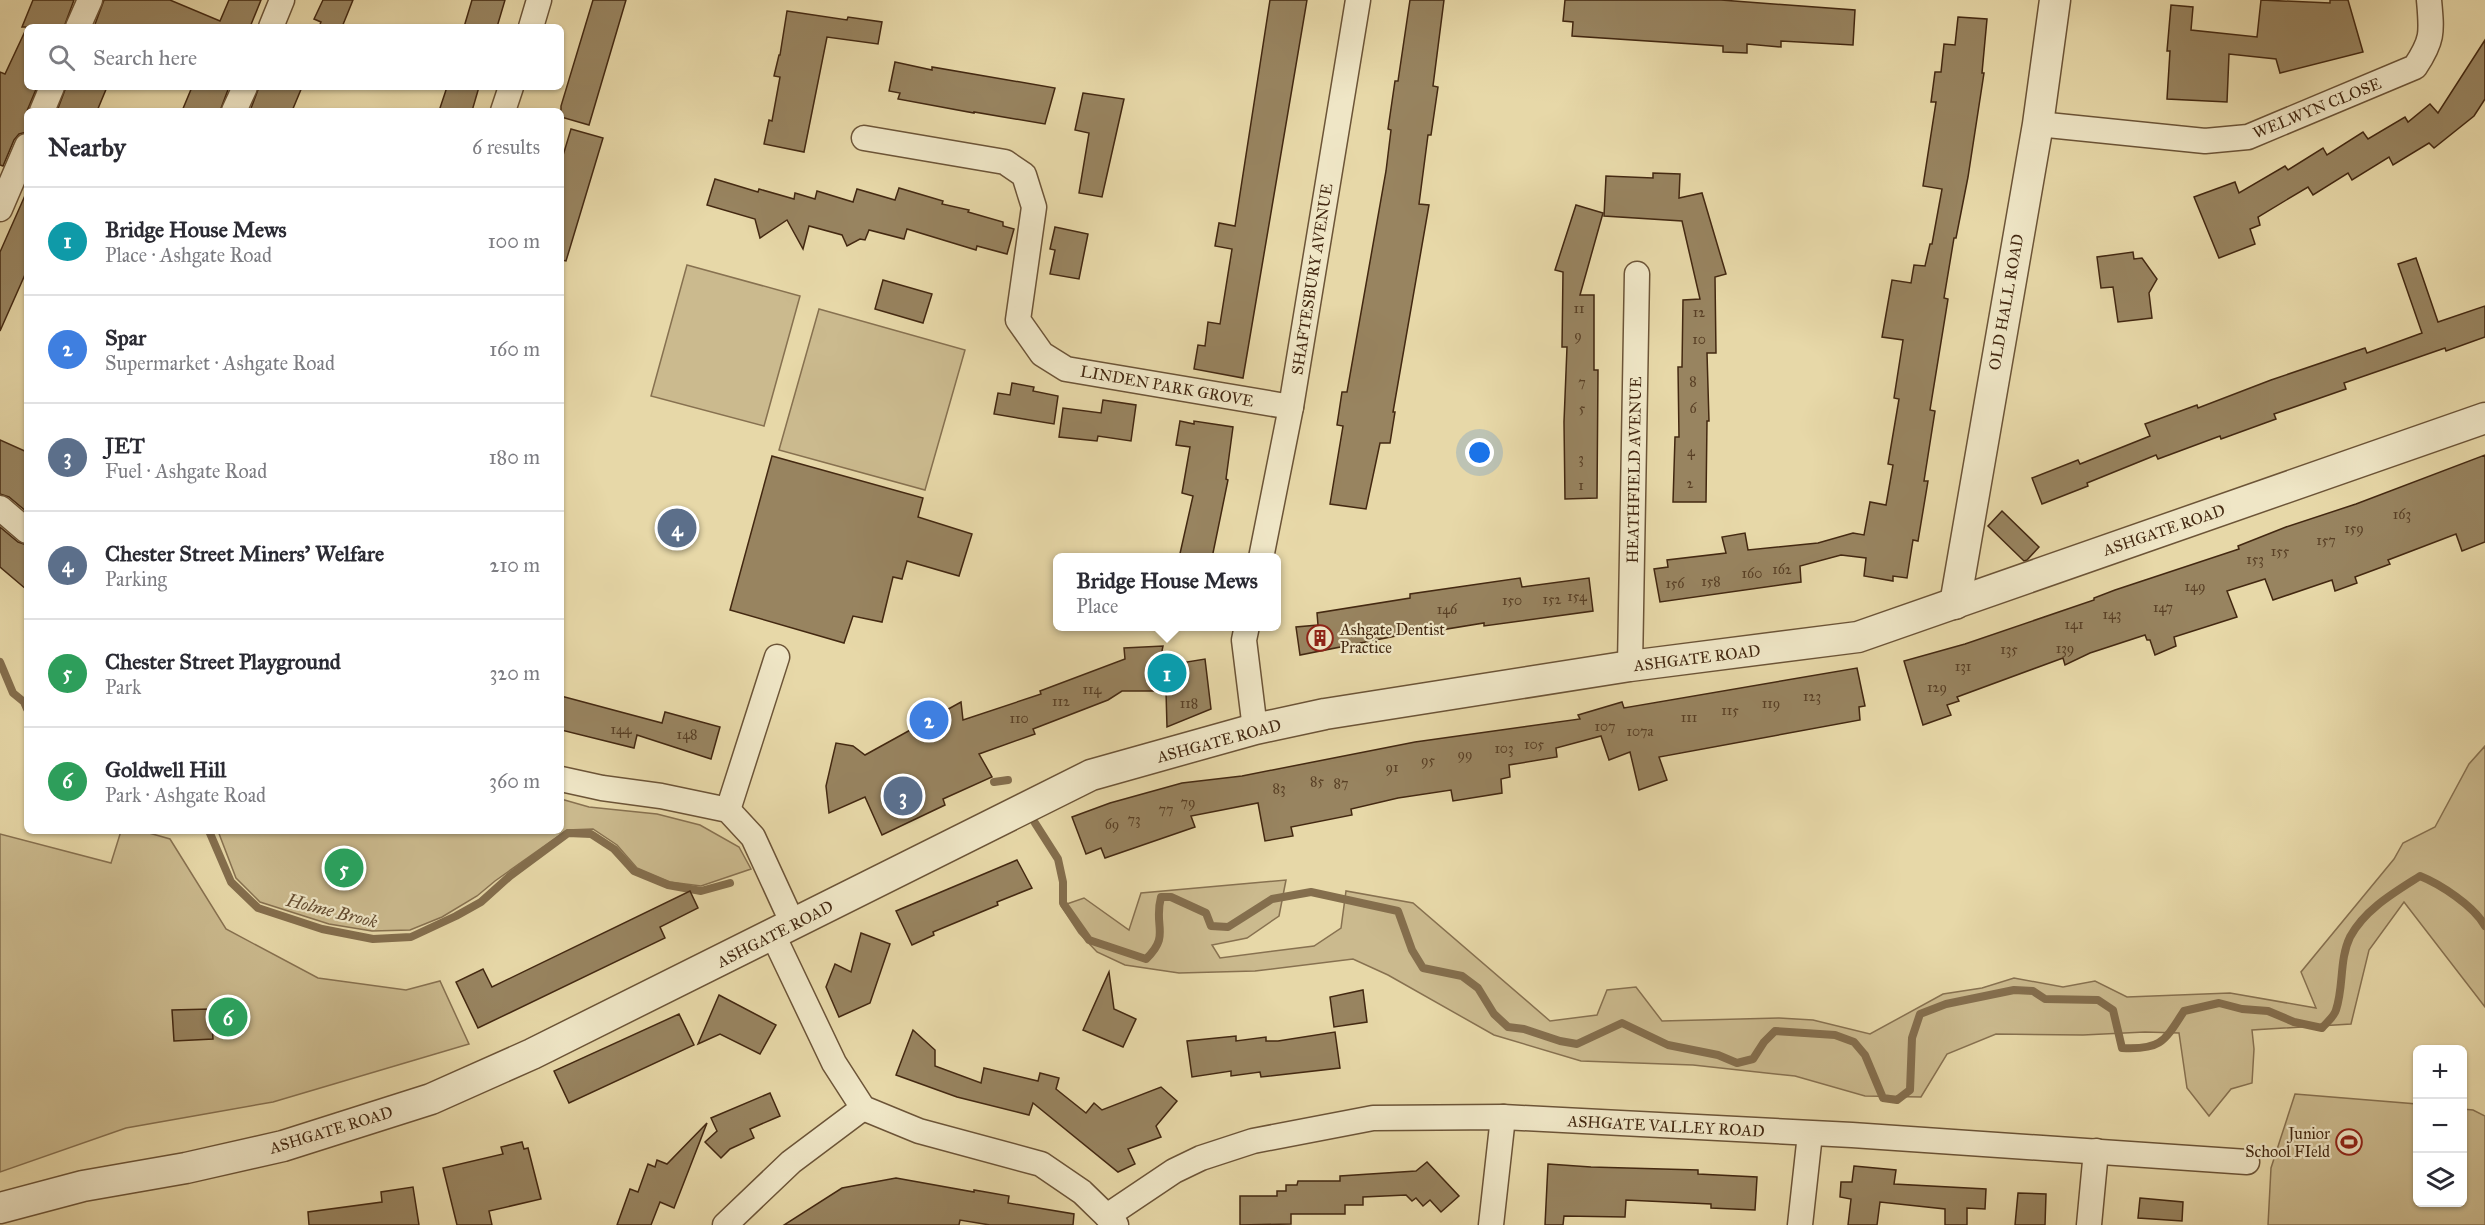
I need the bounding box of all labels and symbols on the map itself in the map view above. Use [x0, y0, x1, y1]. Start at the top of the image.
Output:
street label: WELWYN CLOSE [2250, 74, 2384, 142]
street label: SHAFTESBURY AVENUE [1287, 182, 1337, 376]
street label: OLD HALL ROAD [1985, 232, 2027, 372]
house number: 11 [1573, 300, 1585, 317]
house number: 12 [1693, 304, 1705, 321]
house number: 9 [1574, 327, 1582, 344]
house number: 10 [1692, 331, 1706, 348]
street label: LINDEN PARK GROVE [1079, 361, 1255, 411]
house number: 8 [1689, 373, 1697, 390]
house number: 7 [1578, 374, 1586, 391]
street label: HEATHFIELD AVENUE [1623, 376, 1645, 564]
house number: 5 [1579, 400, 1586, 417]
house number: 6 [1689, 400, 1697, 417]
your location [1465, 438, 1494, 467]
house number: 4 [1687, 443, 1696, 460]
house number: 3 [1578, 450, 1584, 467]
house number: 2 [1687, 475, 1694, 492]
house number: 1 [1578, 477, 1584, 494]
street label: ASHGATE ROAD [2100, 500, 2228, 560]
pin: 4 [658, 506, 696, 550]
house number: 163 [2393, 506, 2411, 523]
house number: 159 [2344, 520, 2364, 537]
house number: 157 [2316, 532, 2336, 549]
house number: 155 [2271, 543, 2290, 560]
house number: 153 [2246, 551, 2264, 568]
house number: 162 [1772, 561, 1792, 578]
house number: 160 [1742, 565, 1762, 582]
house number: 158 [1701, 573, 1721, 590]
house number: 156 [1665, 575, 1685, 592]
house number: 149 [2185, 578, 2205, 595]
house number: 154 [1567, 588, 1588, 605]
house number: 152 [1543, 591, 1562, 608]
house number: 150 [1502, 592, 1522, 609]
house number: 147 [2153, 599, 2173, 616]
house number: 146 [1437, 601, 1458, 618]
house number: 143 [2103, 606, 2121, 623]
house number: 141 [2065, 616, 2084, 633]
place label: Ashgate Dentist Practice [1339, 620, 1445, 657]
building icon: Ashgate Dentist Practice [1305, 623, 1335, 653]
house number: 139 [2056, 640, 2074, 657]
street label: ASHGATE ROAD [1631, 641, 1762, 675]
house number: 135 [2000, 641, 2018, 658]
pin: 1 [1148, 650, 1186, 696]
house number: 131 [1955, 658, 1972, 675]
house number: 129 [1927, 679, 1947, 696]
house number: 114 [1083, 681, 1103, 698]
house number: 123 [1803, 688, 1821, 705]
house number: 112 [1052, 693, 1070, 710]
house number: 118 [1180, 695, 1198, 712]
house number: 119 [1762, 695, 1780, 712]
pin: 2 [910, 698, 948, 742]
house number: 115 [1721, 702, 1739, 719]
house number: 111 [1681, 709, 1698, 726]
house number: 110 [1009, 710, 1029, 727]
street label: ASHGATE ROAD [1154, 715, 1283, 767]
house number: 107 [1594, 718, 1616, 735]
house number: 144 [610, 721, 633, 738]
house number: 107a [1626, 723, 1654, 740]
house number: 148 [677, 726, 697, 743]
house number: 105 [1524, 736, 1545, 753]
house number: 103 [1494, 740, 1514, 757]
house number: 99 [1457, 746, 1473, 763]
house number: 95 [1421, 752, 1436, 769]
house number: 91 [1386, 759, 1399, 776]
house number: 85 [1310, 773, 1324, 790]
pin: 3 [884, 774, 922, 818]
house number: 87 [1334, 775, 1348, 792]
house number: 83 [1272, 780, 1286, 797]
house number: 79 [1181, 794, 1196, 811]
house number: 77 [1159, 801, 1173, 818]
house number: 73 [1127, 811, 1141, 828]
house number: 69 [1105, 816, 1119, 833]
pin: 5 [324, 846, 364, 890]
water label: Holme Brook [283, 889, 380, 933]
street label: ASHGATE ROAD [713, 897, 836, 972]
pin: 6 [208, 994, 248, 1040]
street label: ASHGATE ROAD [266, 1102, 395, 1158]
street label: ASHGATE VALLEY ROAD [1566, 1111, 1765, 1141]
place label: Junior School FIeld [2245, 1124, 2330, 1161]
sports icon: Junior School FIeld [2334, 1127, 2364, 1157]

